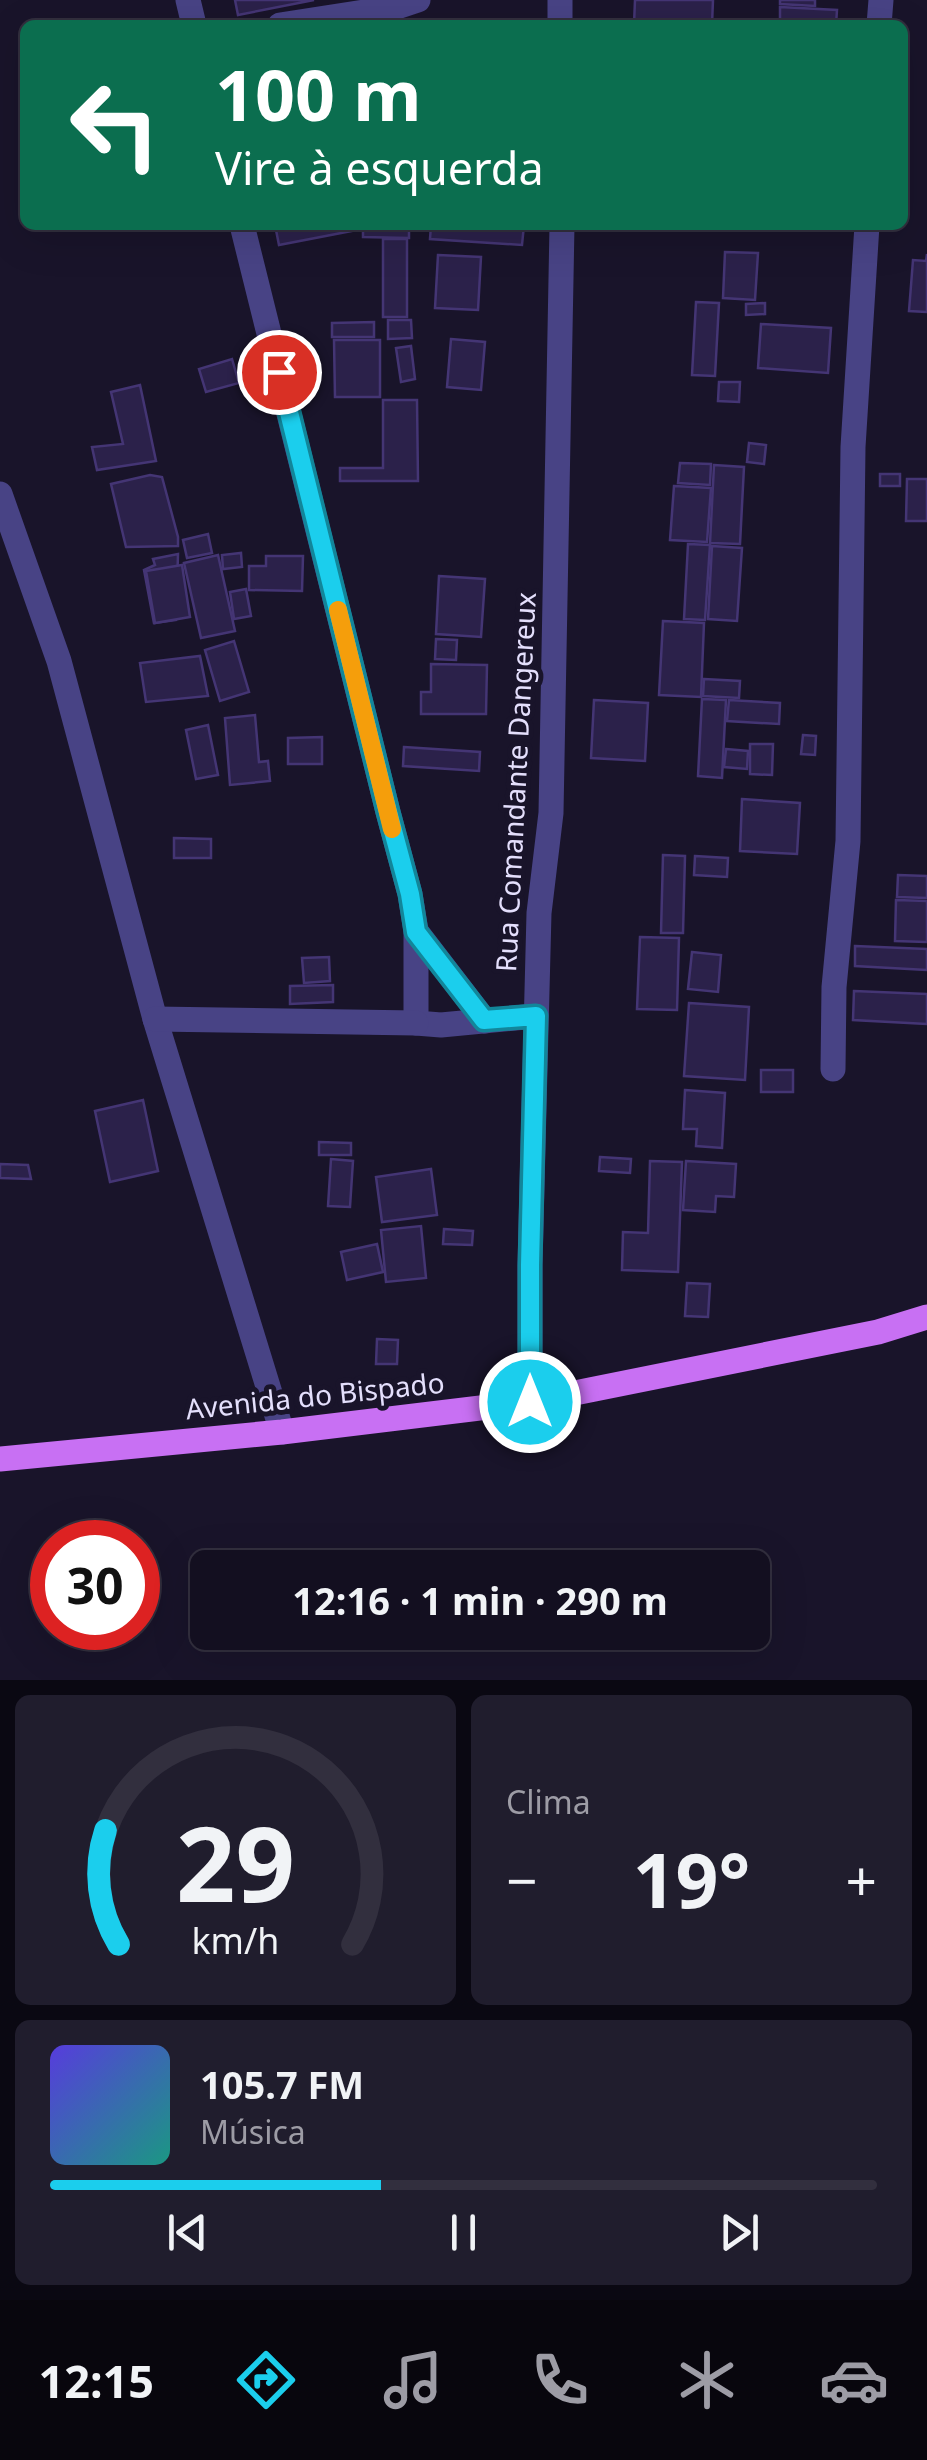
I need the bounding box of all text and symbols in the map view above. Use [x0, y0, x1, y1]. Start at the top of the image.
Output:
text: 100 m [215, 46, 422, 142]
icon: left [50, 60, 180, 190]
text: Vire à esquerda [215, 137, 544, 198]
pin [237, 330, 322, 415]
icon: arrive [252, 345, 307, 400]
street label: Rua Comandante Dangereux [486, 591, 544, 973]
position arrow [478, 1350, 582, 1454]
street label: Avenida do Bispado [184, 1363, 446, 1427]
speed limit sign: 30 [30, 1520, 160, 1650]
text: 12:16 · 1 min · 290 m [292, 1574, 668, 1626]
text: Clima [506, 1780, 591, 1823]
text: 29 [176, 1791, 295, 1932]
text: 19° [633, 1828, 750, 1930]
text: − [506, 1842, 537, 1917]
text: + [846, 1842, 877, 1917]
text: km/h [192, 1916, 279, 1964]
text: 105.7 FM [200, 2058, 364, 2110]
text: Música [200, 2110, 306, 2153]
icon: previous [160, 2205, 215, 2260]
icon: pause [436, 2205, 491, 2260]
icon: next [712, 2205, 767, 2260]
icon: directions [231, 2345, 301, 2415]
icon: music [378, 2345, 448, 2415]
icon: phone [525, 2345, 595, 2415]
icon: climate [672, 2345, 742, 2415]
icon: car [819, 2345, 889, 2415]
text: 12:15 [38, 2350, 154, 2411]

